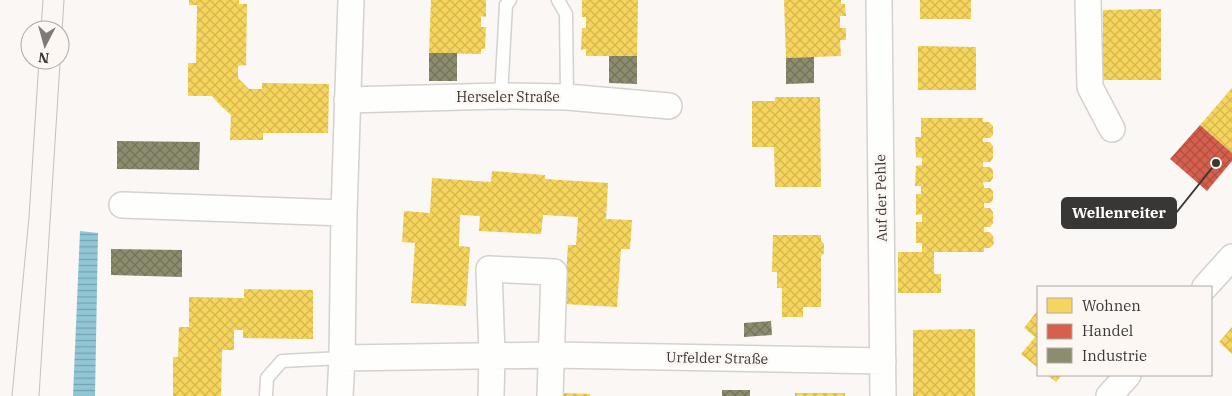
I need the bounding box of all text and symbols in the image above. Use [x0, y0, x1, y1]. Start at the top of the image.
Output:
north arrow [20, 20, 70, 70]
text: N [37, 48, 50, 67]
street label: Herseler Straße [456, 88, 560, 106]
street label: Auf der Pehle [871, 154, 891, 242]
callout: Wellenreiter [1062, 198, 1176, 228]
text: Wellenreiter [1072, 203, 1167, 222]
legend [1037, 286, 1212, 376]
text: Wohnen [1082, 296, 1141, 315]
text: Handel [1082, 321, 1133, 340]
text: Industrie [1082, 346, 1147, 365]
street label: Urfelder Straße [666, 348, 768, 368]

